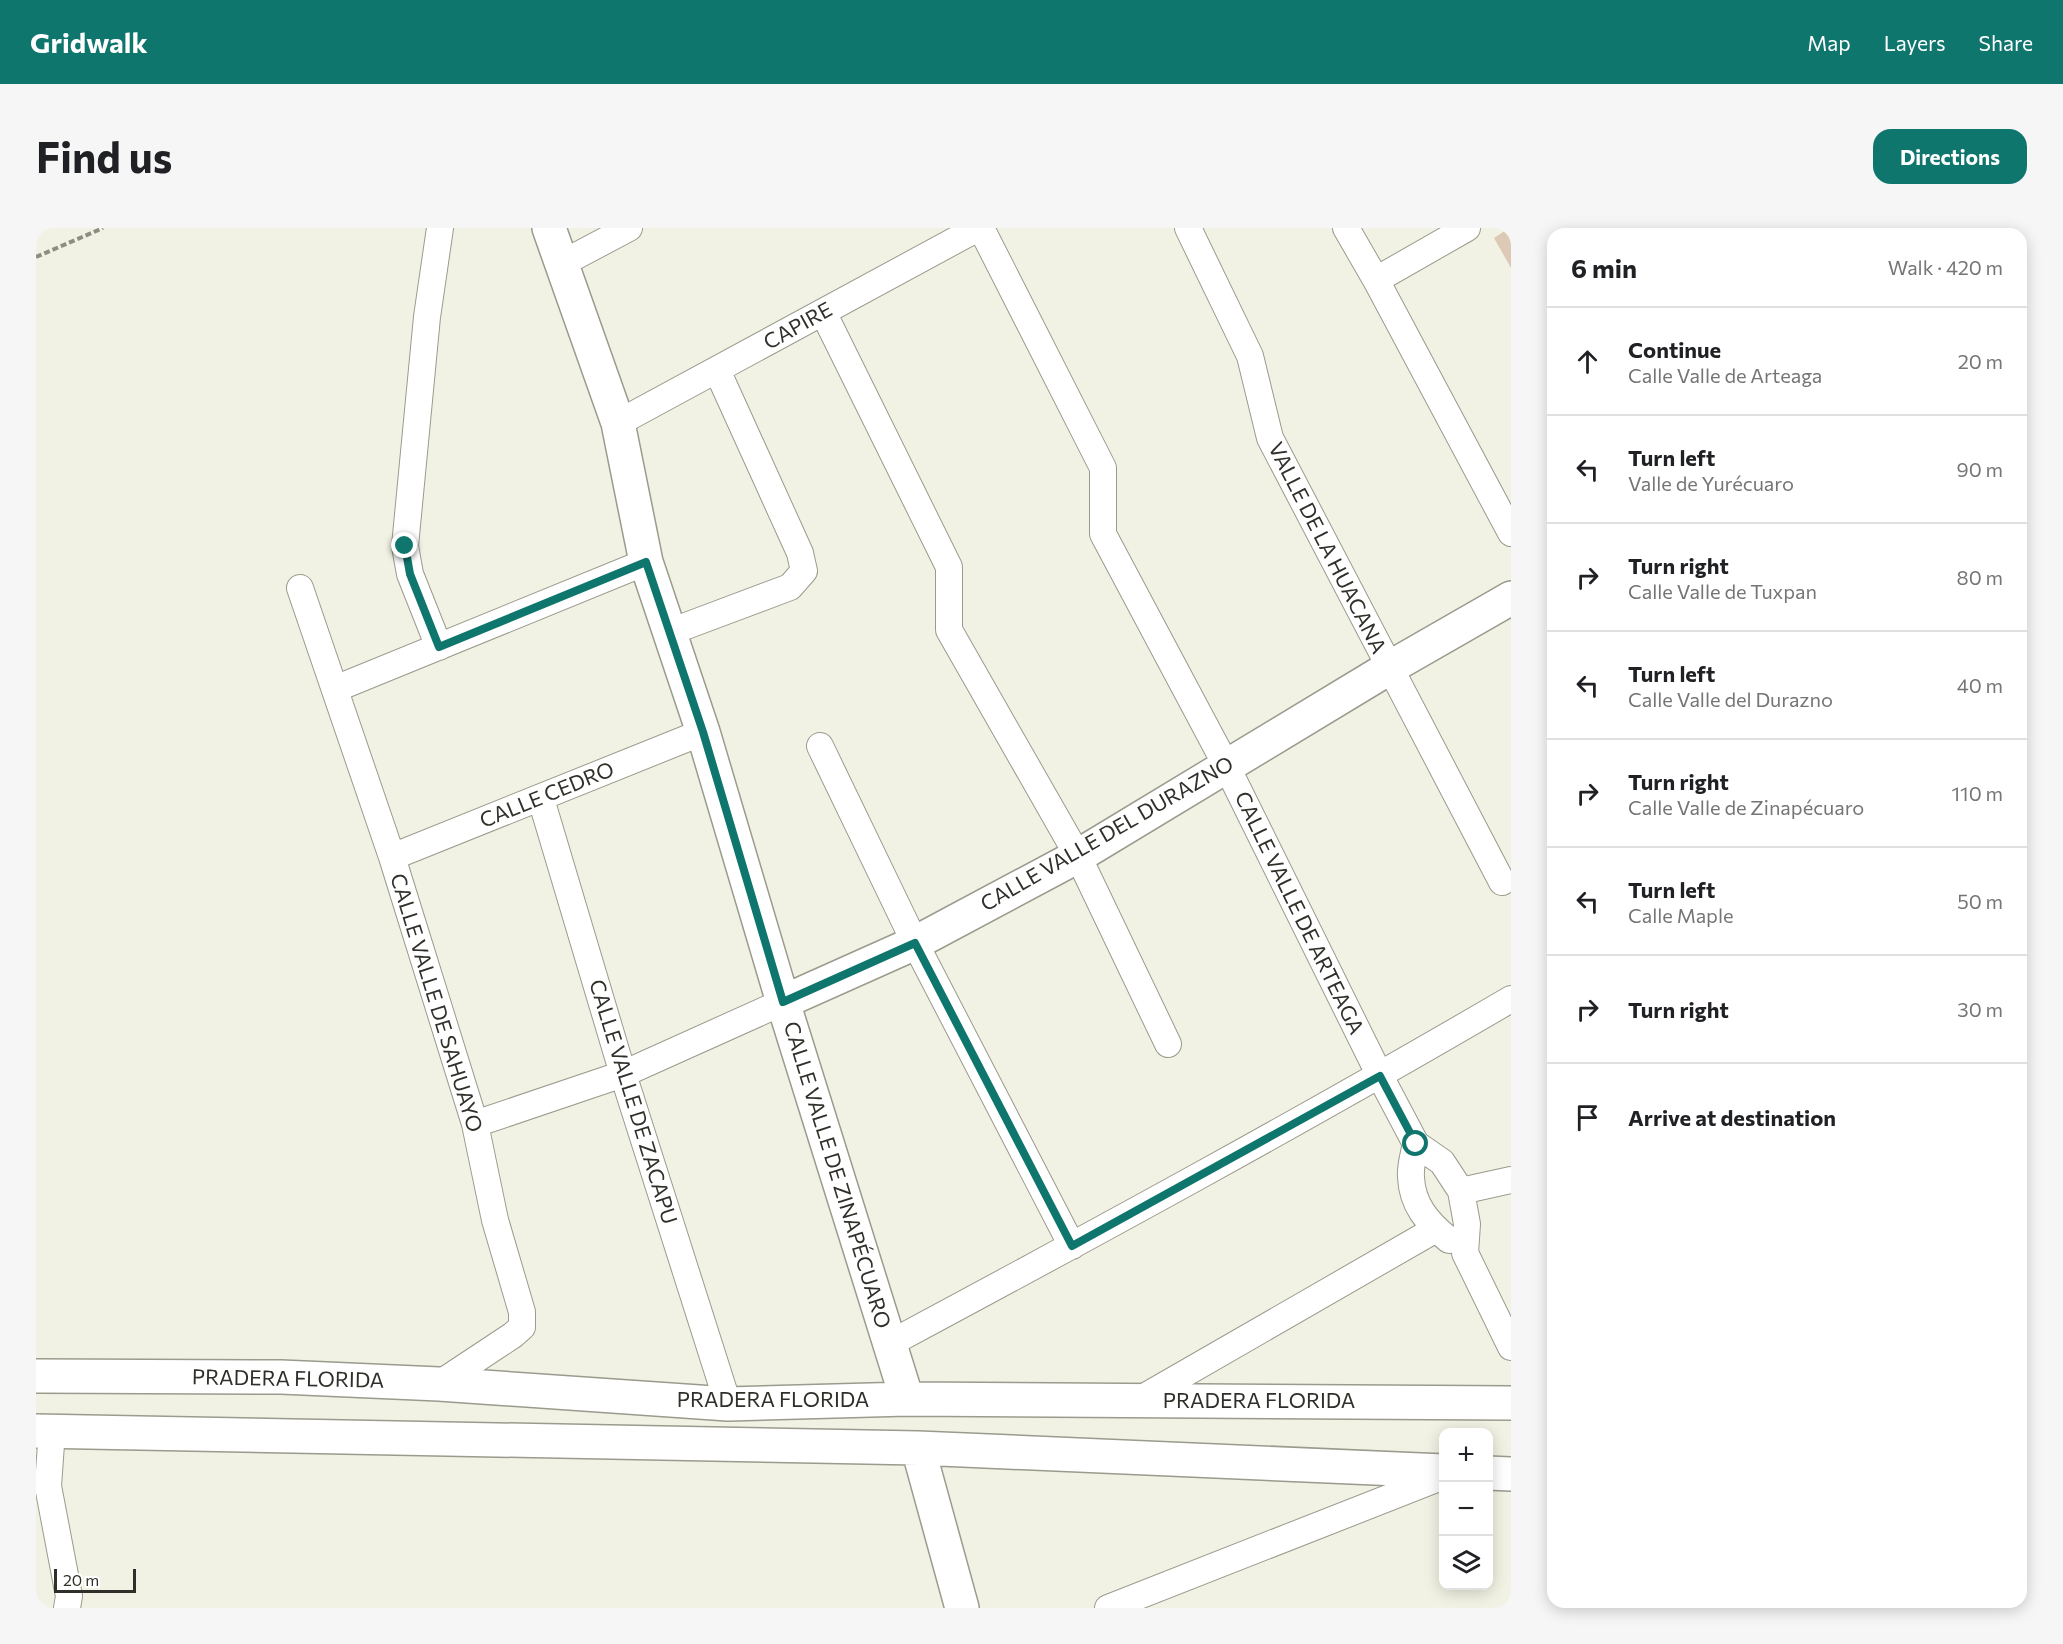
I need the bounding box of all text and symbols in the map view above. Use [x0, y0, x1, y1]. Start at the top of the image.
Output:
text: Gridwalk [30, 25, 148, 59]
text: Map [1807, 30, 1851, 55]
text: Layers [1884, 30, 1946, 55]
text: Share [1979, 30, 2033, 55]
button: Directions [1873, 129, 2027, 184]
text: Find us [36, 130, 172, 182]
text: 6 min [1571, 252, 1637, 283]
text: Walk · 420 m [1888, 255, 2003, 279]
street label: CAPIRE [759, 296, 836, 354]
text: Continue [1628, 336, 1721, 363]
icon: ahead [1571, 345, 1604, 378]
text: 20 m [1958, 349, 2003, 373]
text: Calle Valle de Arteaga [1628, 363, 1822, 387]
street label: VALLE DE LA HUACANA [1264, 437, 1393, 657]
text: Turn left [1628, 444, 1715, 471]
icon: left [1571, 453, 1604, 486]
text: 90 m [1957, 457, 2003, 481]
text: Valle de Yurécuaro [1628, 471, 1794, 495]
route end [391, 532, 417, 558]
text: Turn right [1628, 552, 1729, 579]
icon: right [1571, 561, 1604, 594]
text: 80 m [1957, 565, 2003, 589]
text: Calle Valle de Tuxpan [1628, 579, 1817, 603]
text: Turn left [1628, 660, 1715, 687]
icon: left [1571, 669, 1604, 702]
text: 40 m [1957, 673, 2003, 697]
text: Calle Valle del Durazno [1628, 687, 1833, 711]
street label: CALLE VALLE DEL DURAZNO [975, 750, 1237, 915]
street label: CALLE CEDRO [476, 755, 617, 832]
text: Turn right [1628, 768, 1729, 795]
icon: right [1571, 777, 1604, 810]
text: 110 m [1952, 781, 2003, 805]
street label: CALLE VALLE DE ARTEAGA [1231, 787, 1370, 1038]
text: Calle Valle de Zinapécuaro [1628, 795, 1864, 819]
street label: CALLE VALLE DE SAHUAYO [386, 870, 489, 1135]
text: Turn left [1628, 876, 1715, 903]
icon: left [1571, 885, 1604, 918]
text: 50 m [1957, 889, 2003, 913]
text: Calle Maple [1628, 903, 1734, 927]
street label: CALLE VALLE DE ZACAPU [585, 976, 684, 1227]
icon: right [1571, 993, 1604, 1026]
text: Turn right [1628, 996, 1729, 1023]
text: 30 m [1957, 997, 2003, 1021]
street label: CALLE VALLE DE ZINAPÉCUARO [780, 1018, 897, 1331]
icon: arrive [1571, 1101, 1604, 1134]
text: Arrive at destination [1628, 1104, 1836, 1131]
route start [1402, 1130, 1428, 1156]
street label: PRADERA FLORIDA [192, 1363, 384, 1392]
street label: PRADERA FLORIDA [677, 1386, 869, 1411]
street label: PRADERA FLORIDA [1163, 1387, 1355, 1412]
map controls [1439, 1428, 1493, 1590]
button: + [1439, 1428, 1493, 1482]
button: − [1439, 1482, 1493, 1536]
button: layers [1439, 1536, 1493, 1590]
scale bar [54, 1566, 136, 1594]
text: 20 m [63, 1570, 99, 1589]

